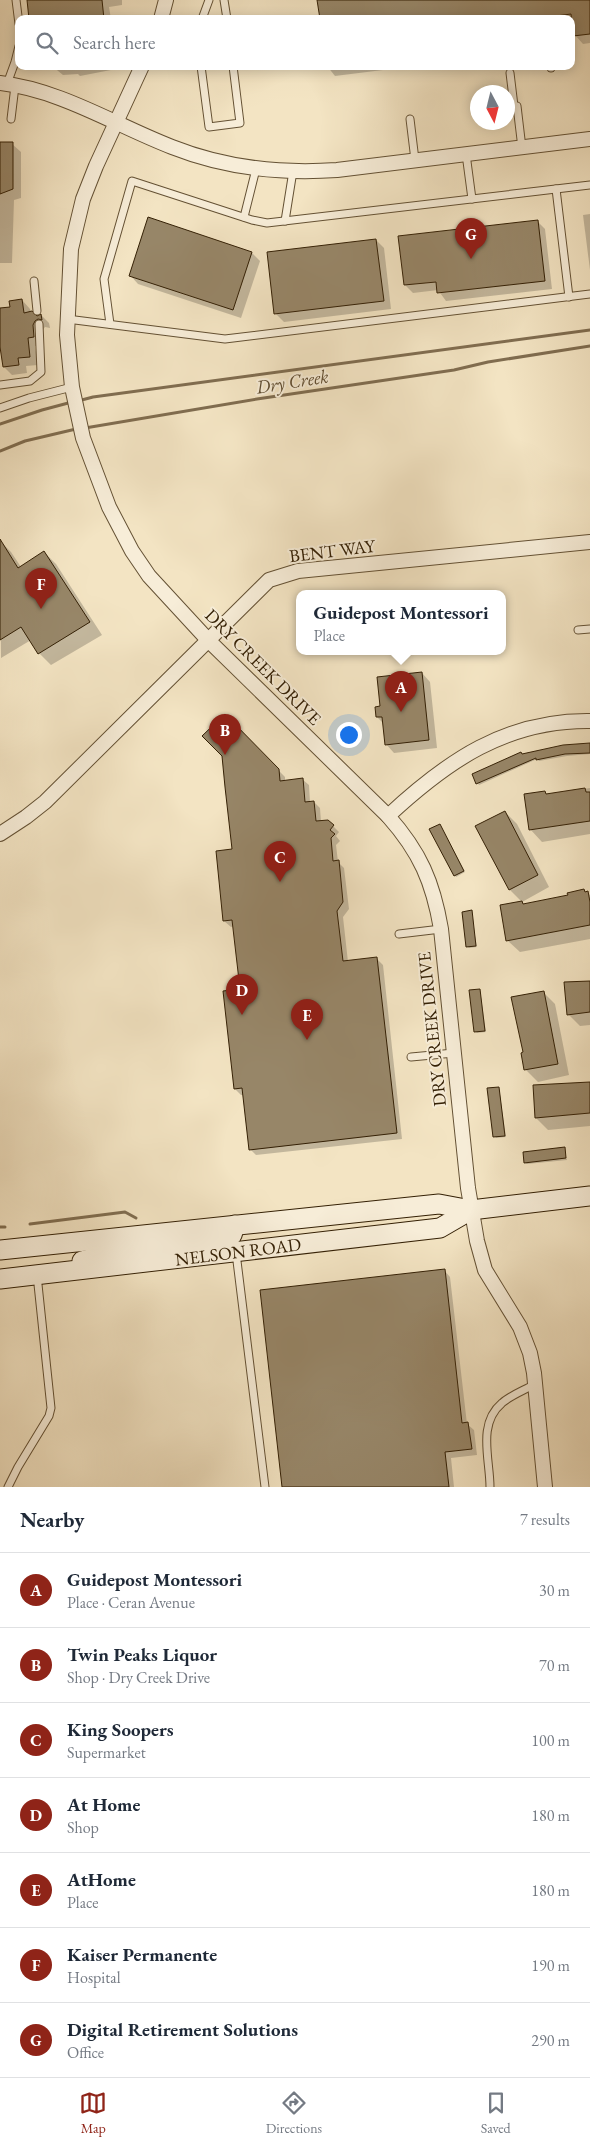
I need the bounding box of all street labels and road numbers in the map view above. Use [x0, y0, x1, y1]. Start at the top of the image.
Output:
street label: BENT WAY [288, 534, 378, 567]
street label: DRY CREEK DRIVE [200, 604, 326, 730]
street label: DRY CREEK DRIVE [412, 951, 451, 1108]
street label: NELSON ROAD [174, 1232, 302, 1271]

